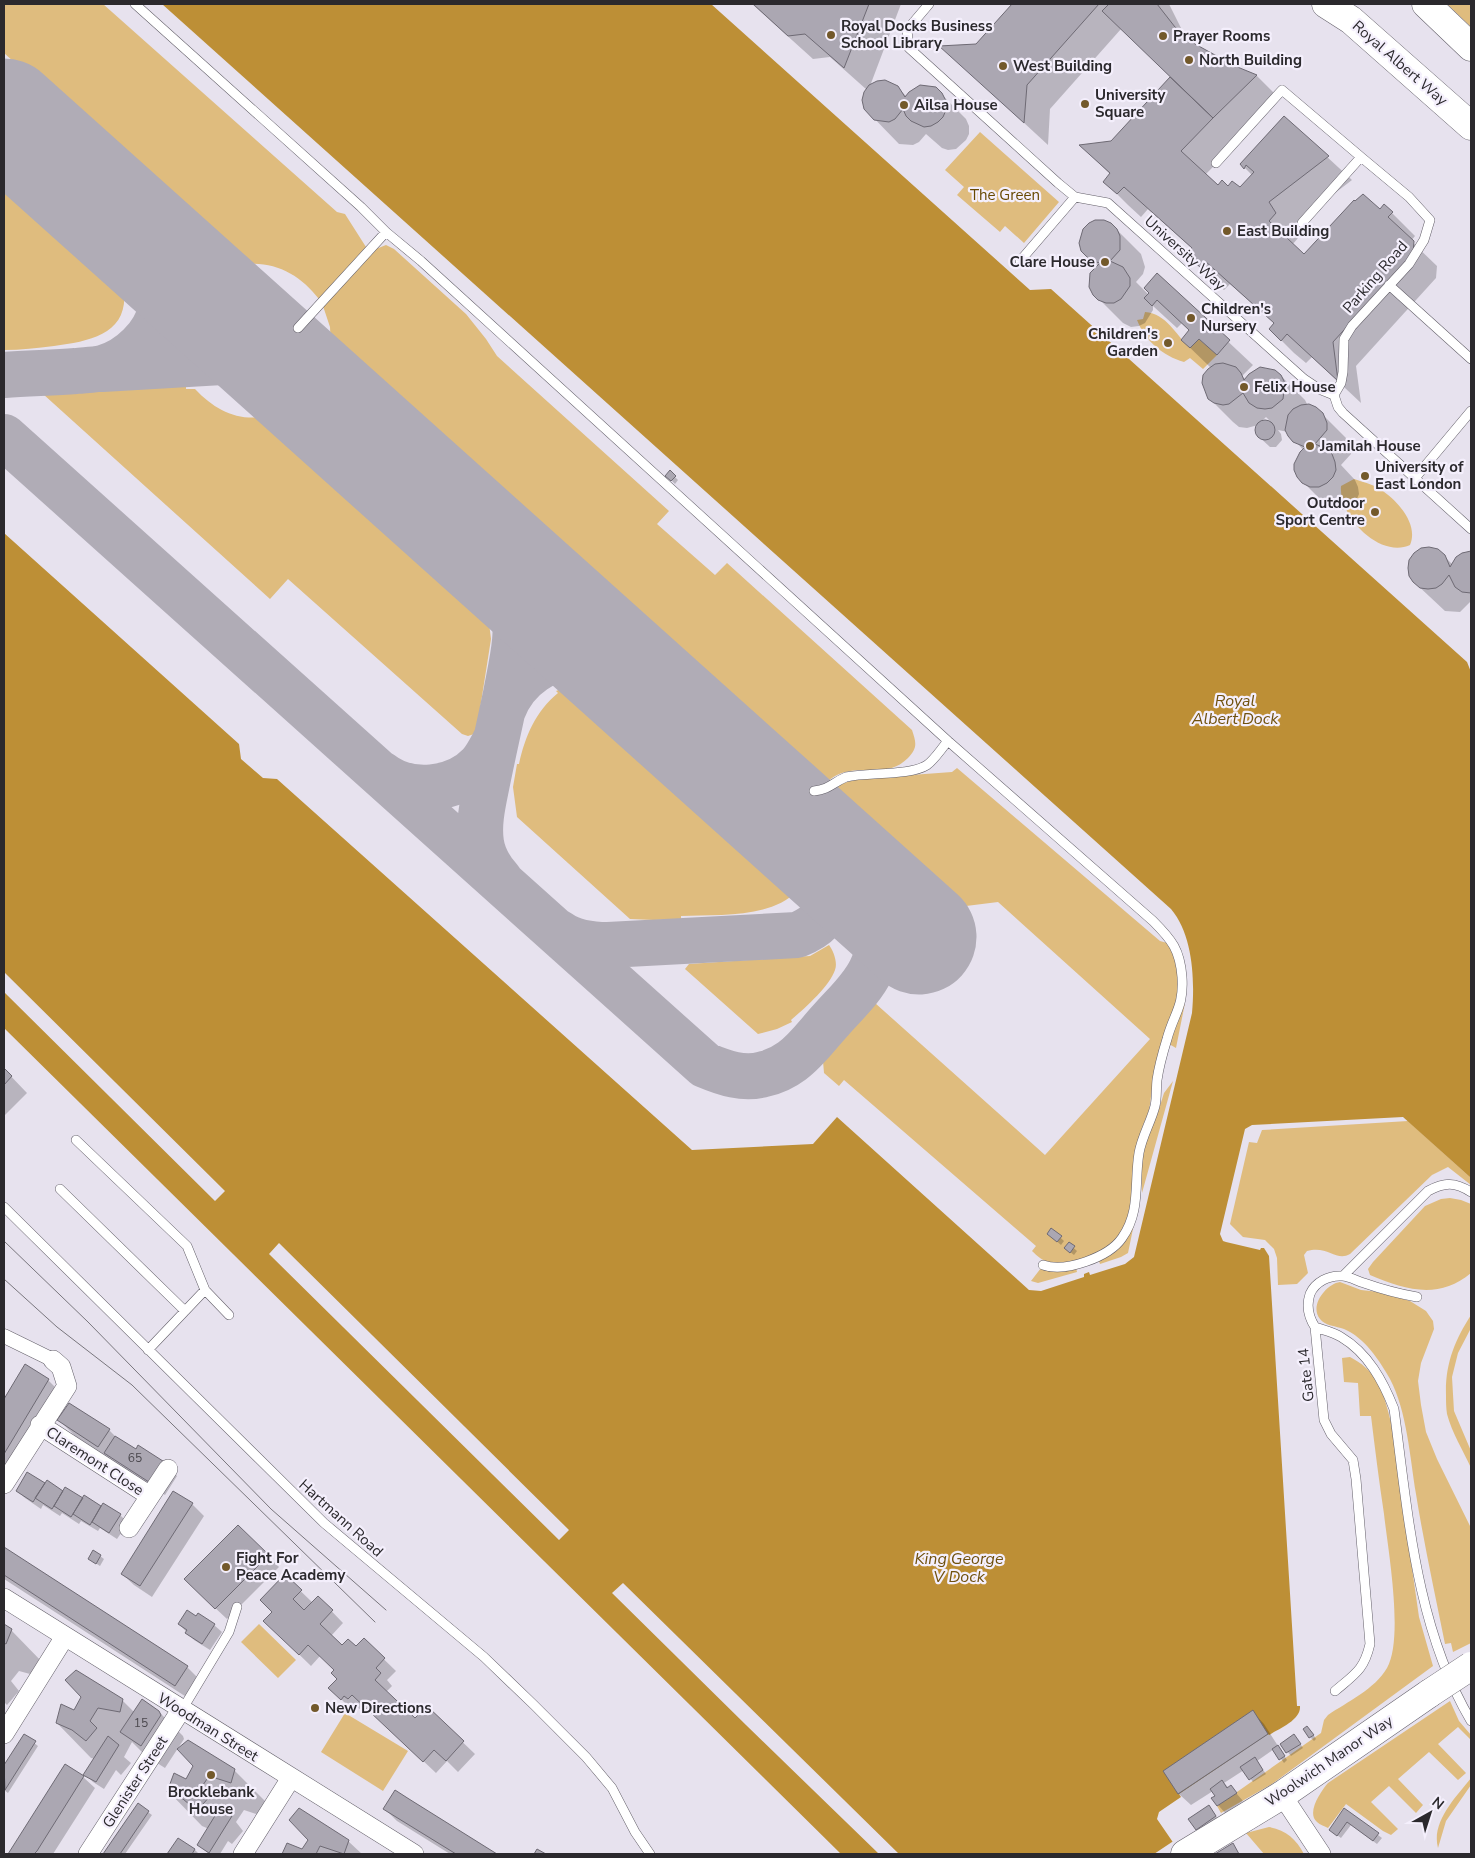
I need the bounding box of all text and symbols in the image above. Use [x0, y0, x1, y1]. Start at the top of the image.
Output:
place label: Royal Docks Business School Library [841, 16, 993, 53]
street label: Royal Albert Way [1348, 16, 1452, 110]
place label: Prayer Rooms [1173, 26, 1270, 46]
marker: Royal Docks Business School Library [825, 29, 837, 41]
marker: Prayer Rooms [1157, 30, 1169, 42]
place label: North Building [1199, 50, 1302, 70]
marker: North Building [1183, 54, 1195, 66]
place label: West Building [1013, 56, 1112, 76]
marker: West Building [997, 60, 1009, 72]
place label: University Square [1095, 85, 1165, 122]
place label: Ailsa House [914, 95, 998, 115]
marker: University Square [1079, 98, 1091, 110]
marker: Ailsa House [898, 99, 910, 111]
park label: The Green [970, 185, 1040, 205]
street label: University Way [1140, 211, 1230, 295]
place label: East Building [1237, 221, 1329, 241]
marker: East Building [1221, 225, 1233, 237]
street label: Parking Road [1338, 237, 1412, 317]
place label: Clare House [1010, 252, 1095, 272]
marker: Clare House [1099, 256, 1111, 268]
place label: Children's Nursery [1201, 299, 1271, 336]
marker: Children's Nursery [1185, 312, 1197, 324]
place label: Children's Garden [1088, 324, 1158, 361]
marker: Children's Garden [1162, 337, 1174, 349]
place label: Felix House [1254, 377, 1336, 397]
marker: Felix House [1238, 381, 1250, 393]
place label: Jamilah House [1319, 436, 1421, 456]
marker: Jamilah House [1304, 440, 1316, 452]
place label: University of East London [1375, 457, 1464, 494]
marker: University of East London [1359, 470, 1371, 482]
place label: Outdoor Sport Centre [1276, 493, 1365, 530]
marker: Outdoor Sport Centre [1369, 506, 1381, 518]
water label: Royal Albert Dock [1191, 690, 1279, 730]
street label: Gate 14 [1293, 1347, 1319, 1403]
street label: Claremont Close [42, 1422, 148, 1500]
house number: 65 [128, 1450, 142, 1466]
street label: Hartmann Road [295, 1475, 387, 1561]
place label: Fight For Peace Academy [236, 1548, 345, 1585]
water label: King George V Dock [915, 1548, 1004, 1588]
marker: Fight For Peace Academy [220, 1561, 232, 1573]
street label: Woodman Street [154, 1688, 263, 1766]
place label: New Directions [325, 1698, 432, 1718]
marker: New Directions [309, 1702, 321, 1714]
street label: Woolwich Manor Way [1261, 1711, 1397, 1811]
house number: 15 [134, 1715, 148, 1731]
street label: Glenister Street [98, 1732, 173, 1832]
marker: Brocklebank House [205, 1769, 217, 1781]
place label: Brocklebank House [168, 1782, 255, 1819]
north arrow [1405, 1788, 1455, 1838]
text: N [1428, 1793, 1448, 1814]

